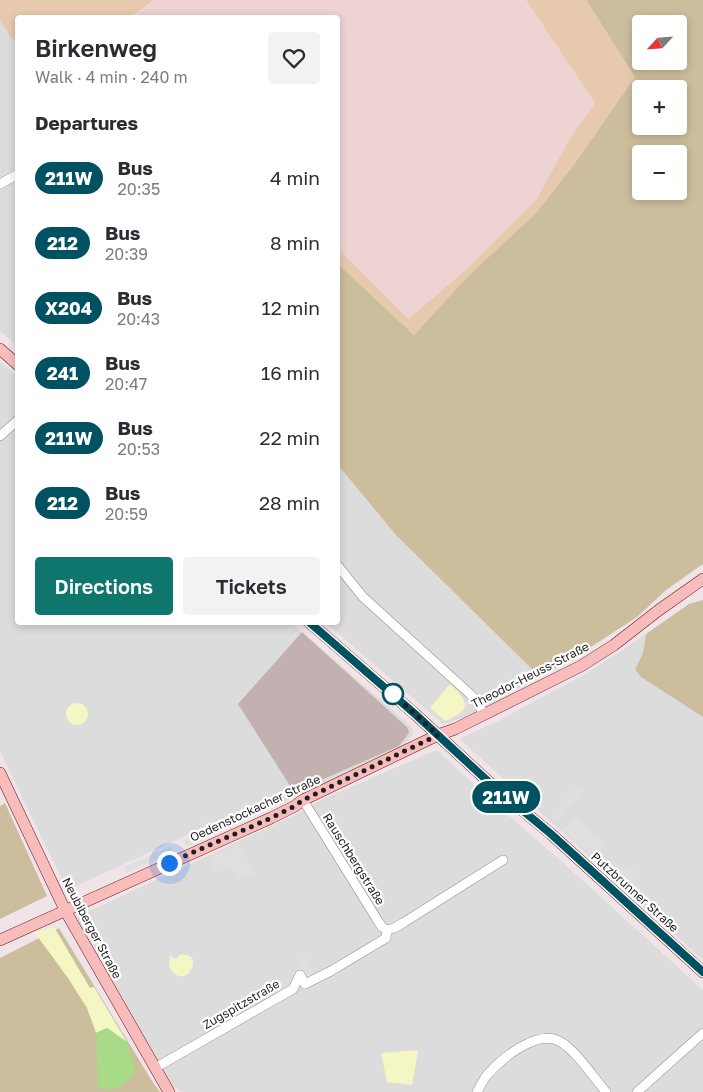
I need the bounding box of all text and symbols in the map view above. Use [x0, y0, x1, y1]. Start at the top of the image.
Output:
north arrow [632, 15, 688, 70]
map controls [632, 15, 687, 200]
button: heart [268, 32, 320, 84]
text: Birkenweg [35, 33, 157, 62]
text: Walk · 4 min · 240 m [35, 67, 188, 87]
button: + [632, 80, 687, 135]
text: Departures [35, 111, 138, 134]
button: − [632, 145, 687, 200]
text: Bus [118, 156, 153, 179]
text: 4 min [270, 166, 320, 189]
text: 211W [45, 167, 93, 189]
text: 20:35 [118, 179, 160, 199]
text: Bus [105, 221, 140, 244]
text: 8 min [270, 231, 320, 254]
text: 212 [47, 232, 78, 254]
text: 20:39 [105, 244, 148, 264]
text: Bus [117, 286, 152, 309]
text: 12 min [261, 296, 320, 319]
text: X204 [45, 297, 92, 319]
text: 20:43 [117, 309, 160, 329]
text: Bus [105, 351, 140, 374]
text: 16 min [261, 361, 320, 384]
text: 241 [47, 362, 78, 384]
text: 20:47 [105, 374, 147, 394]
text: Bus [118, 416, 153, 439]
text: 22 min [260, 426, 320, 449]
text: 211W [45, 427, 93, 449]
text: 20:53 [118, 439, 160, 459]
text: Bus [105, 481, 140, 504]
text: 28 min [259, 491, 320, 514]
text: 212 [47, 492, 78, 514]
text: 20:59 [105, 504, 148, 524]
button: Directions [35, 557, 173, 615]
button: Tickets [183, 557, 320, 615]
street label: Theodor-Heuss-Straße [469, 639, 591, 711]
unlabelled marker [382, 683, 404, 705]
street label: Oedenstockacher Straße [187, 771, 323, 845]
line badge: 211W [471, 781, 541, 813]
text: 211W [482, 786, 530, 808]
street label: Rauschbergstraße [320, 810, 388, 908]
street label: Putzbrunner Straße [588, 849, 682, 935]
your location [157, 851, 182, 876]
street label: Neubiberger Straße [59, 875, 125, 981]
street label: Zugspitzstraße [200, 976, 282, 1032]

